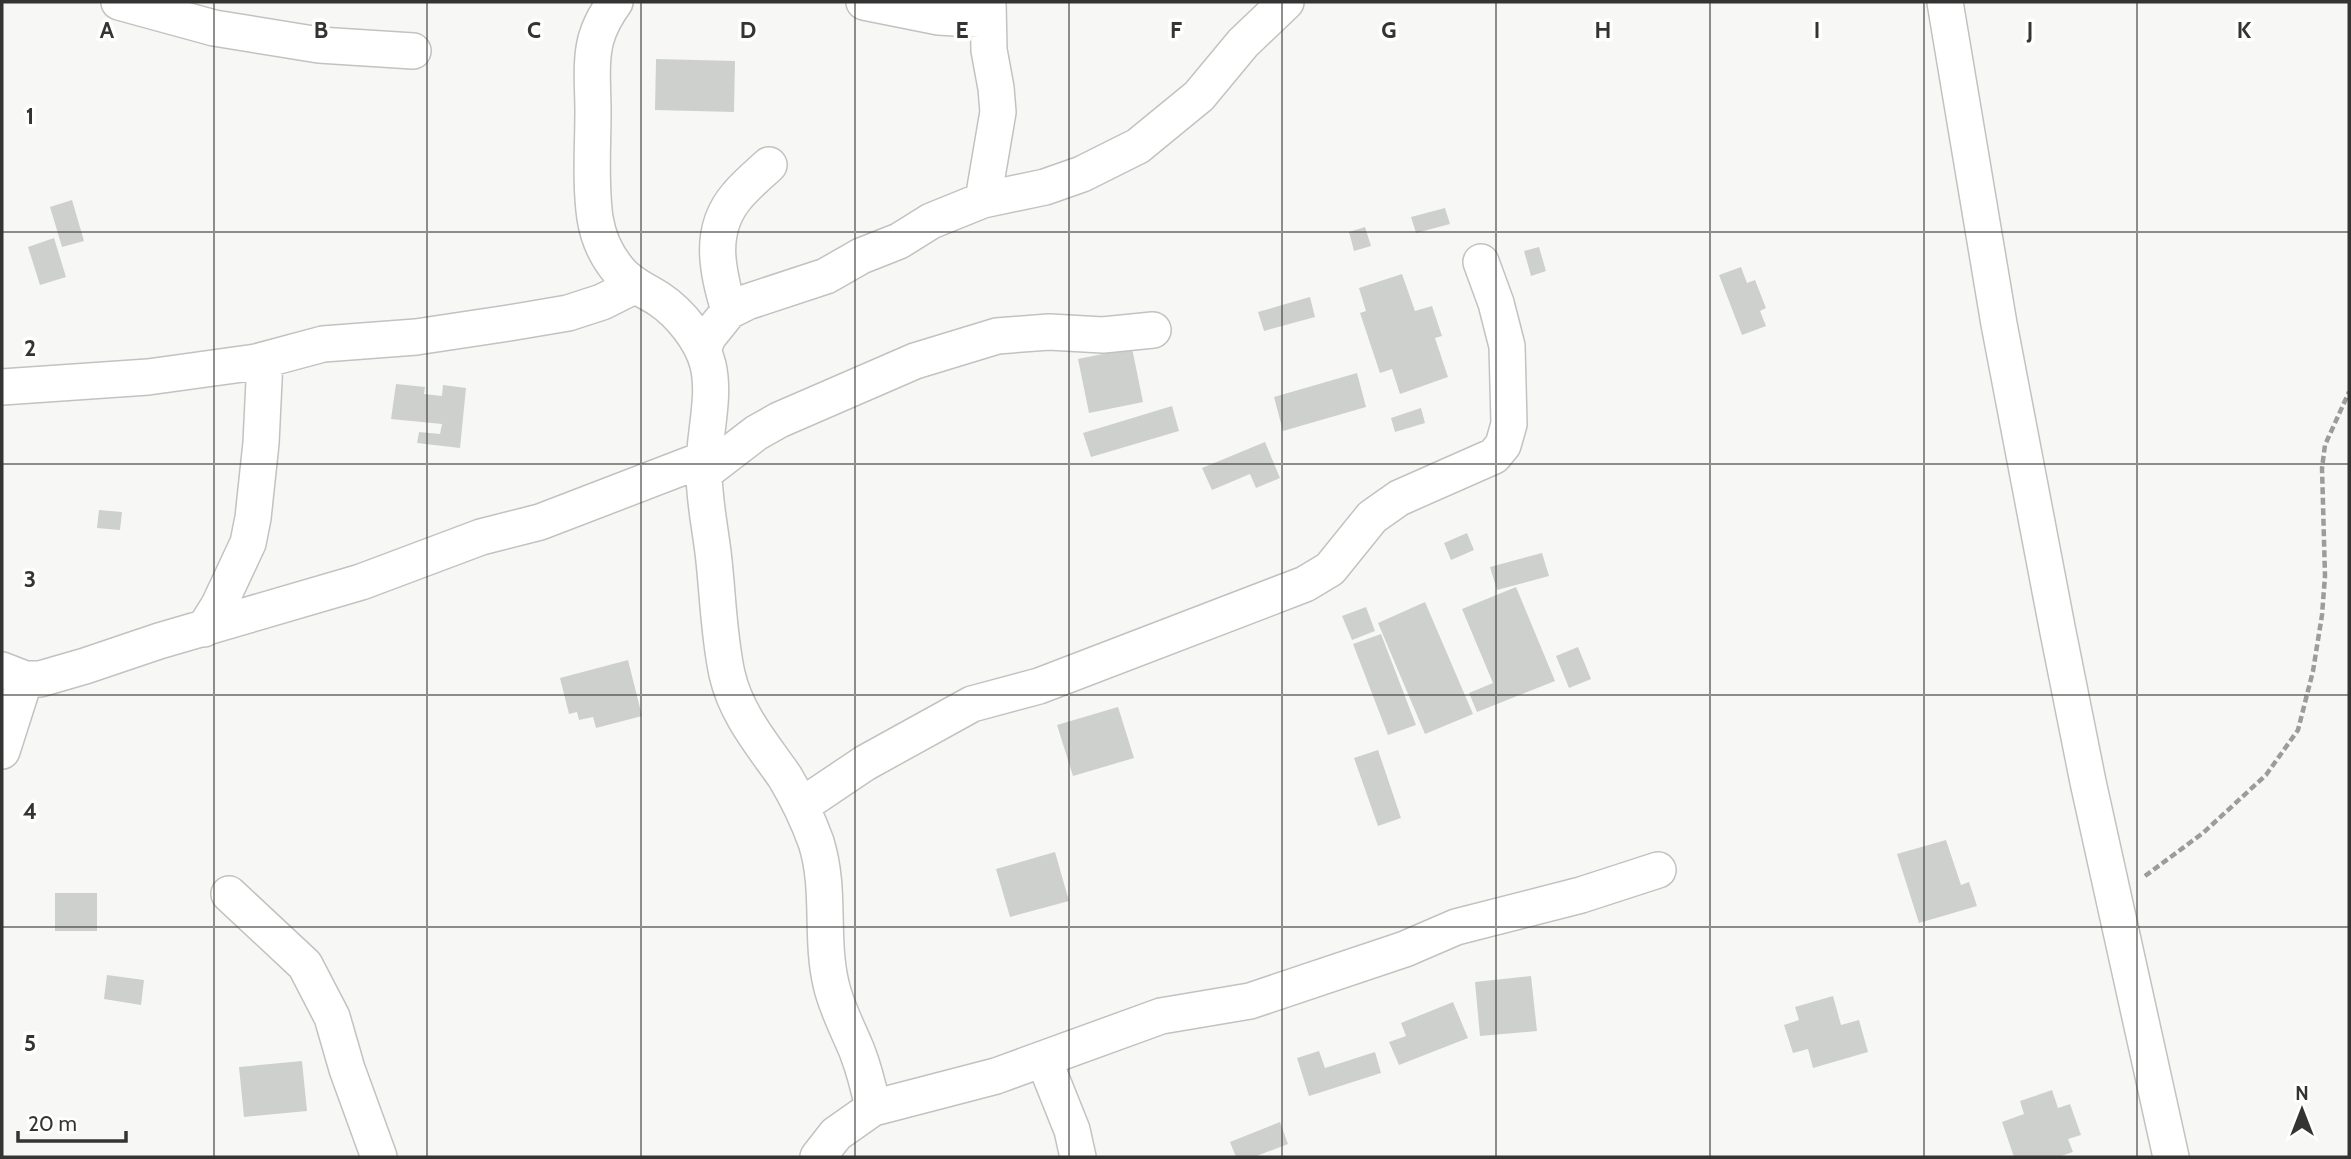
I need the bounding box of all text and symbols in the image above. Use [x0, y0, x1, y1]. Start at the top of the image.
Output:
text: A [100, 16, 115, 44]
text: B [314, 16, 328, 44]
text: C [527, 16, 541, 44]
text: D [740, 16, 756, 44]
text: E [955, 16, 969, 44]
text: F [1170, 16, 1182, 44]
text: G [1381, 16, 1397, 44]
text: H [1595, 16, 1611, 44]
text: I [1814, 16, 1820, 44]
text: J [2026, 16, 2033, 44]
text: K [2237, 16, 2252, 44]
text: 1 [26, 102, 34, 130]
text: 2 [24, 334, 36, 362]
text: 3 [24, 565, 36, 593]
text: 4 [23, 797, 37, 825]
text: 5 [24, 1029, 36, 1057]
north arrow [2267, 1075, 2337, 1145]
text: N [2295, 1082, 2309, 1105]
scale bar [18, 1100, 126, 1144]
text: 20 m [28, 1111, 77, 1136]

